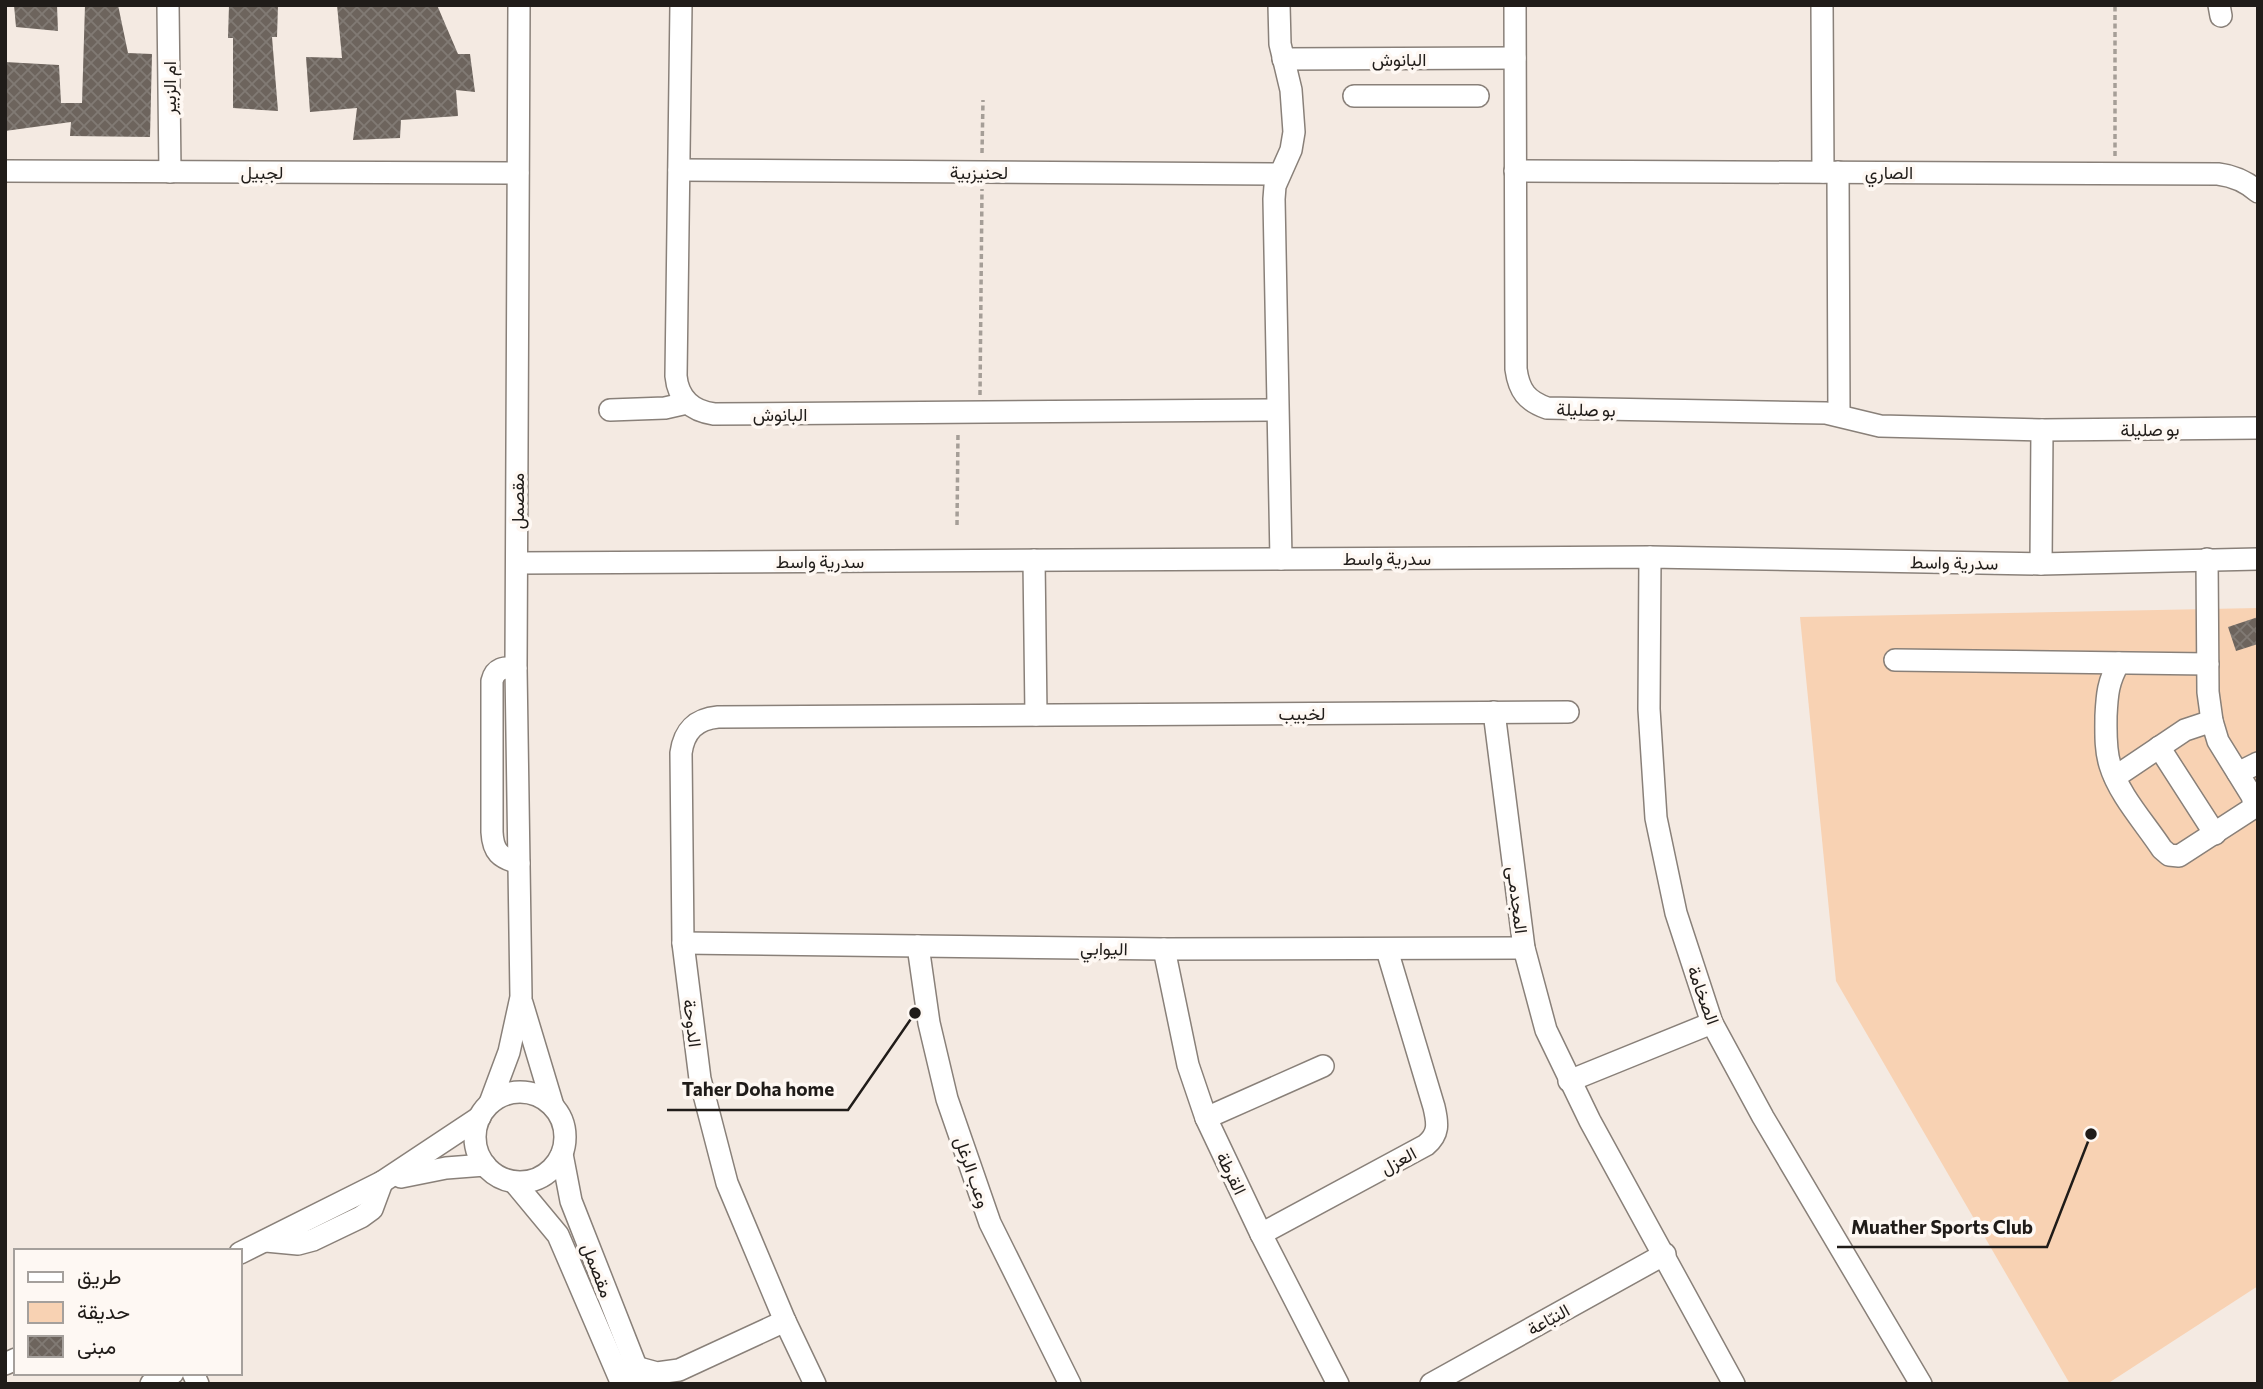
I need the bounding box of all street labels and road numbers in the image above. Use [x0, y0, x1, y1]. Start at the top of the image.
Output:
street label: البانوش [1372, 48, 1426, 71]
street label: ام الزبير [158, 61, 182, 116]
street label: لجبيل [241, 161, 283, 184]
street label: لحنيزبية [950, 161, 1008, 184]
street label: الصاري [1865, 161, 1913, 188]
street label: بو صليلة [1556, 397, 1616, 422]
street label: البانوش [753, 403, 807, 426]
street label: بو صليلة [2120, 417, 2180, 442]
street label: مقصمل [506, 473, 529, 529]
street label: سدرية واسط [1343, 547, 1431, 570]
street label: سدرية واسط [776, 550, 864, 573]
street label: سدرية واسط [1910, 550, 1998, 575]
street label: لخبيب [1279, 702, 1325, 724]
street label: المجدمـى [1502, 865, 1533, 935]
street label: اليوابي [1080, 937, 1128, 964]
street label: الصخامة [1683, 963, 1725, 1027]
street label: الدوحة [678, 998, 707, 1048]
street label: وعب الرغل [950, 1133, 995, 1211]
street label: العزل [1376, 1141, 1420, 1179]
street label: القرطة [1211, 1148, 1252, 1198]
street label: مقصمل [577, 1240, 618, 1301]
street label: النبّاعة [1523, 1298, 1573, 1340]

